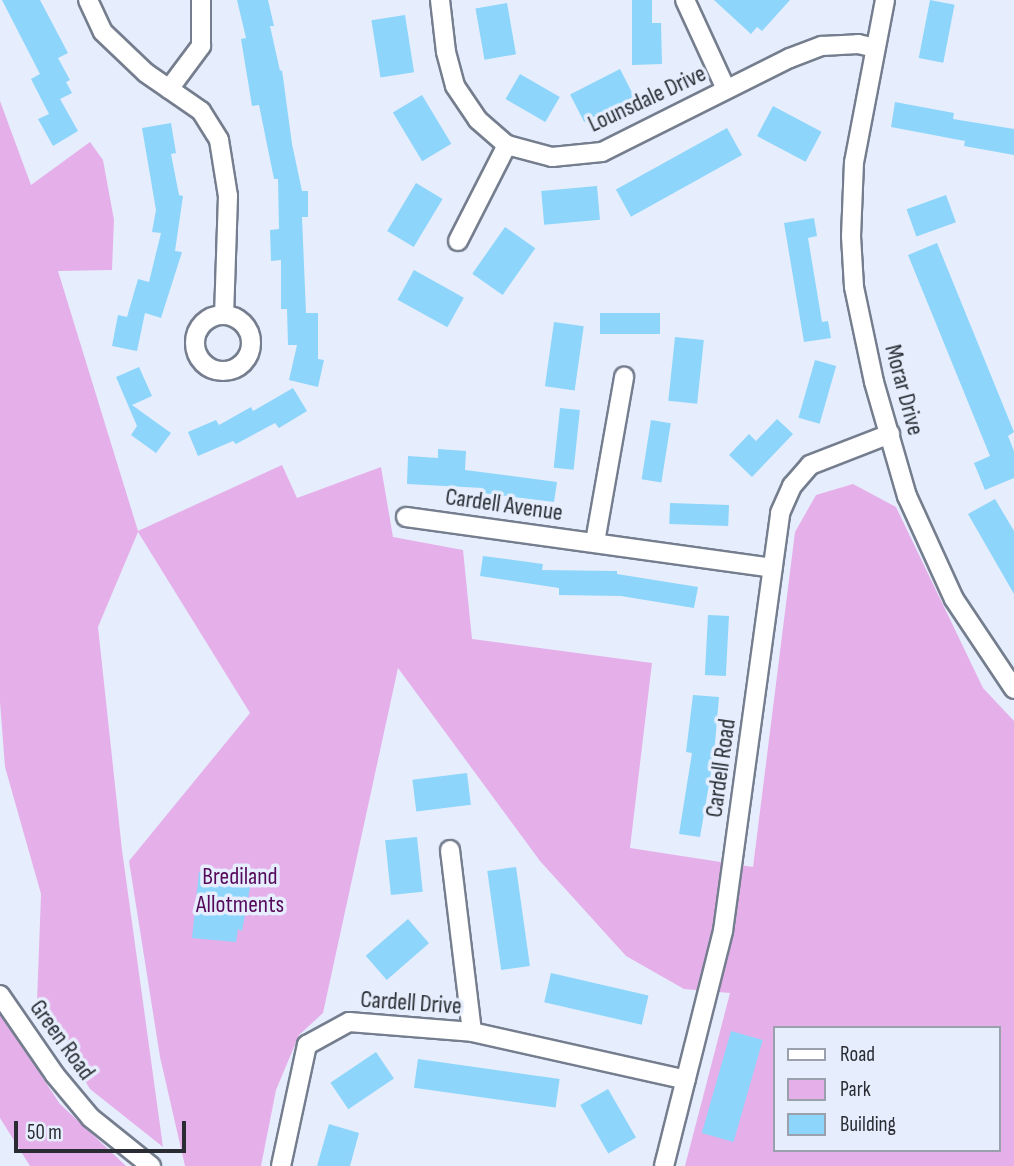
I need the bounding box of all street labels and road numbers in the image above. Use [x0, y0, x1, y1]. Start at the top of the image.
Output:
street label: Lounsdale Drive [584, 59, 710, 139]
street label: Morar Drive [878, 342, 930, 438]
street label: Cardell Avenue [444, 483, 564, 527]
street label: Cardell Road [700, 717, 742, 819]
street label: Cardell Drive [359, 985, 463, 1021]
street label: Green Road [23, 994, 101, 1086]

